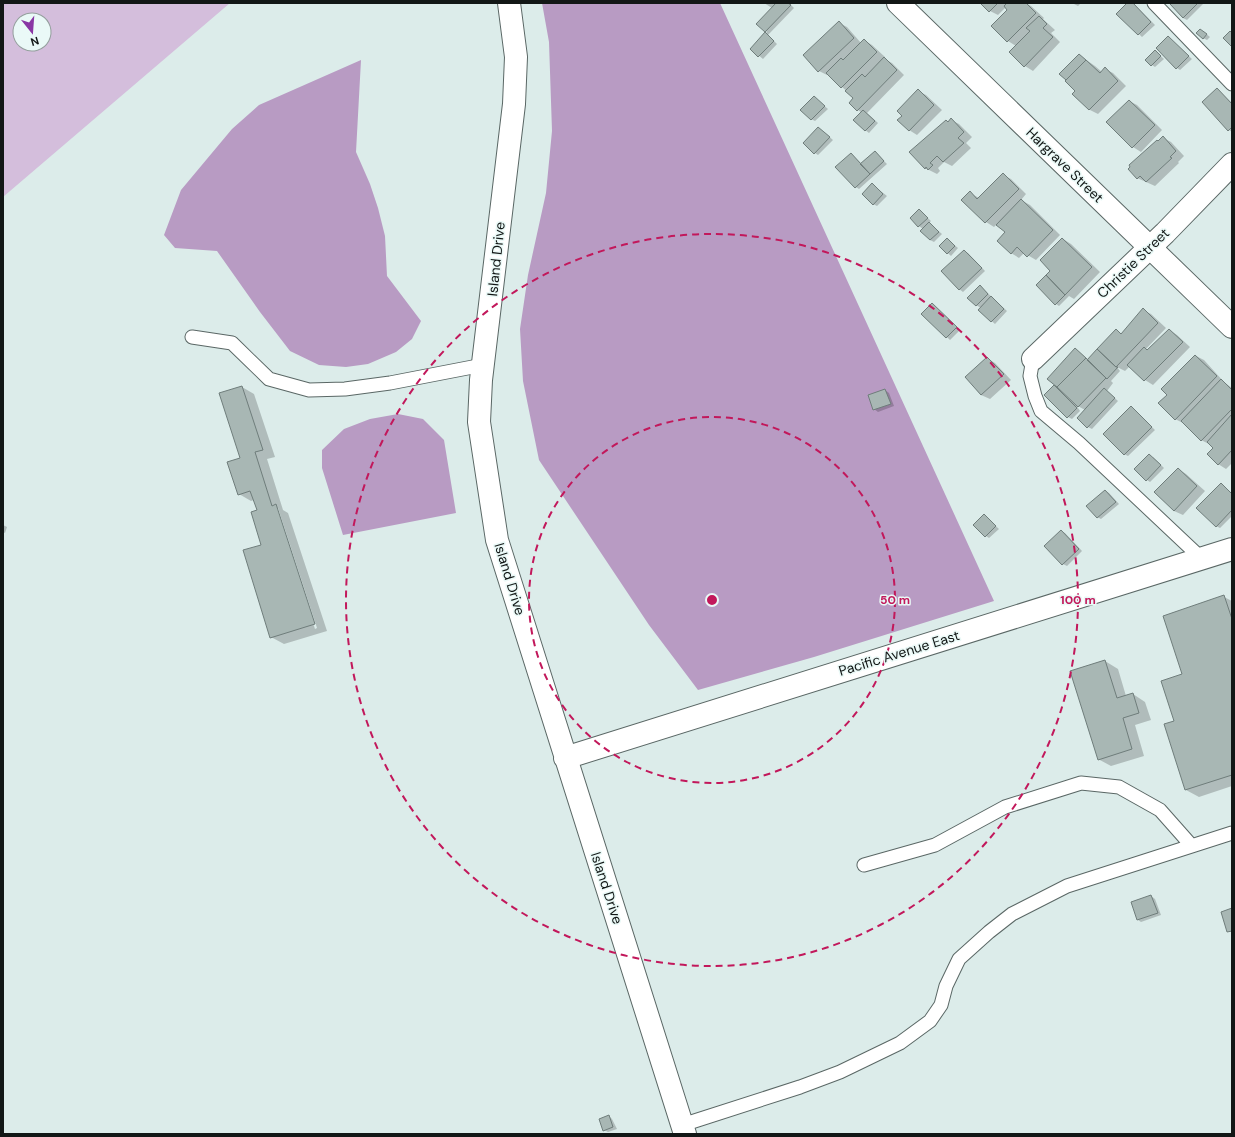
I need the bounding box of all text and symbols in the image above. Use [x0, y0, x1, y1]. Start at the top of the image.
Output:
north arrow [12, 12, 52, 52]
text: N [29, 34, 41, 49]
street label: Hargrave Street [1022, 123, 1108, 207]
street label: Island Drive [483, 221, 509, 297]
street label: Christie Street [1093, 224, 1173, 302]
street label: Island Drive [490, 541, 530, 617]
text: 50 m [880, 592, 910, 608]
text: 100 m [1060, 592, 1096, 608]
centre of rings [705, 593, 719, 607]
street label: Pacific Avenue East [836, 626, 962, 680]
street label: Island Drive [587, 850, 627, 926]

